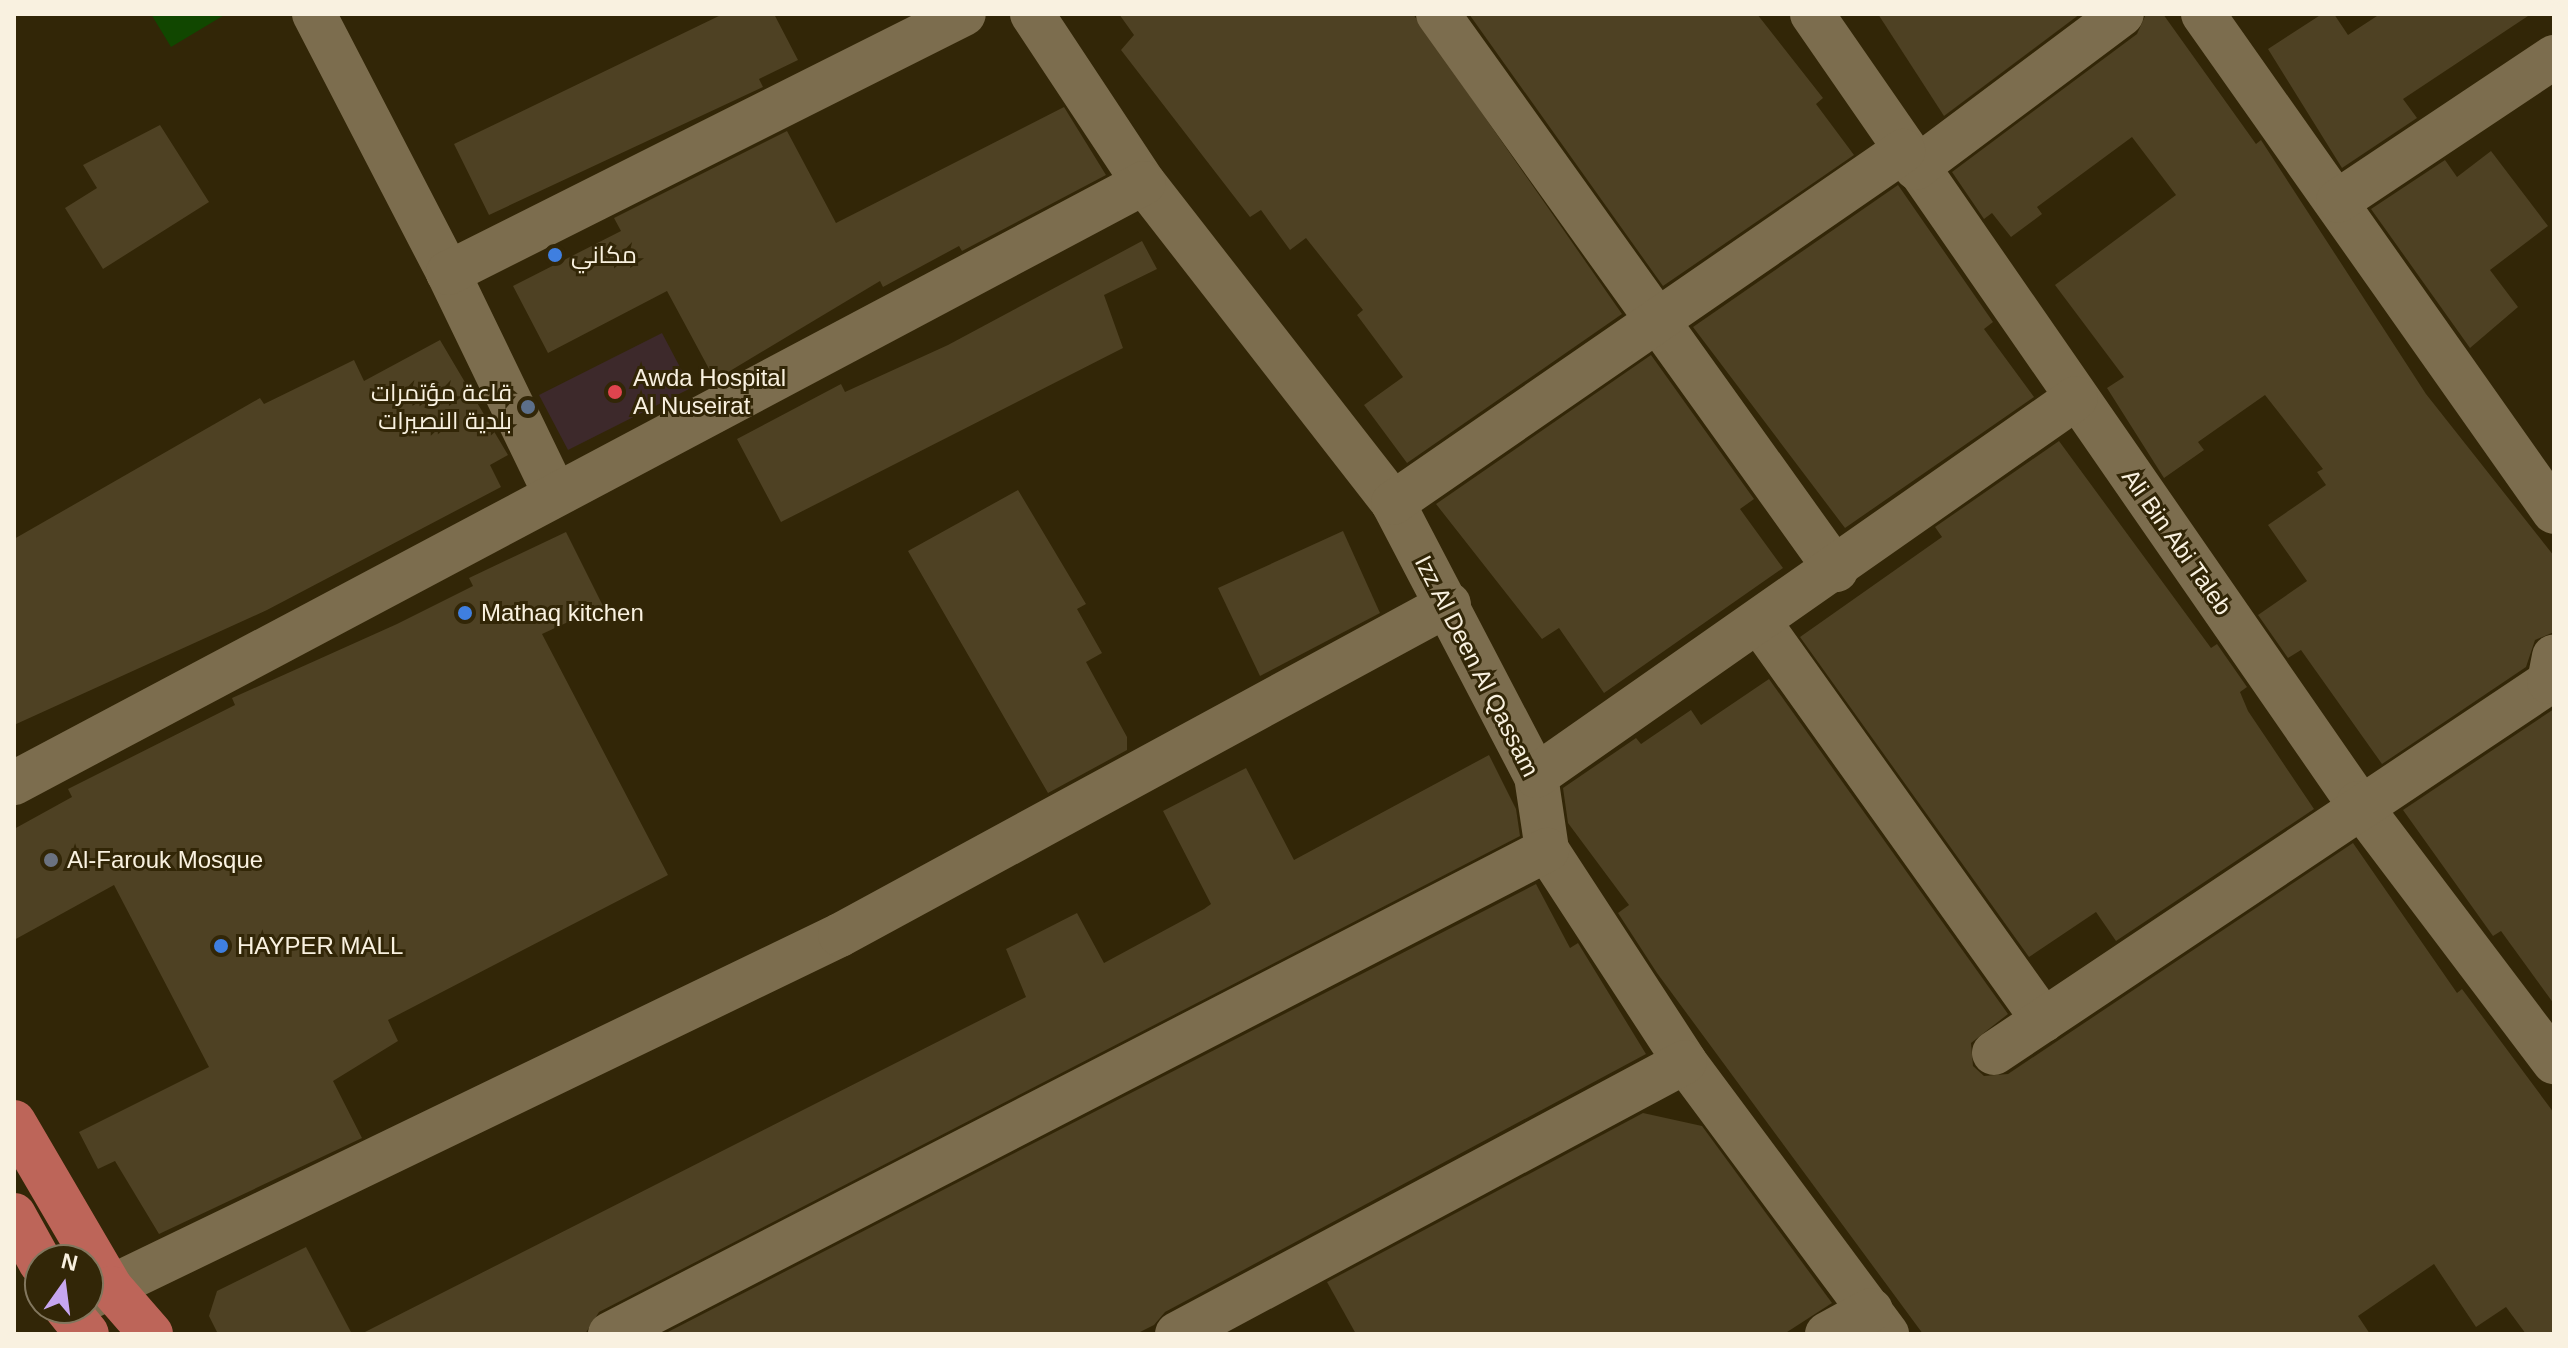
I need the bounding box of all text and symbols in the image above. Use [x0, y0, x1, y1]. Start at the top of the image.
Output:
place label: مكاني [571, 241, 637, 269]
marker: مكاني [546, 246, 564, 264]
place label: Awda Hospital Al Nuseirat [633, 364, 786, 420]
place label: قاعة مؤتمرات بلدية النصيرات [371, 379, 512, 435]
marker: Awda Hospital Al Nuseirat [604, 381, 626, 403]
marker: قاعة مؤتمرات بلدية النصيرات [519, 398, 537, 416]
street label: Ali Bin Abi Taleb [2115, 463, 2239, 621]
street label: Izz Al Deen Al Qassam [1408, 550, 1546, 782]
place label: Mathaq kitchen [481, 599, 644, 627]
marker: Mathaq kitchen [456, 604, 474, 622]
place label: Al-Farouk Mosque [67, 846, 263, 874]
marker: Al-Farouk Mosque [42, 851, 60, 869]
place label: HAYPER MALL [237, 932, 403, 960]
marker: HAYPER MALL [212, 937, 230, 955]
north arrow [24, 1244, 104, 1324]
text: N [59, 1248, 80, 1276]

